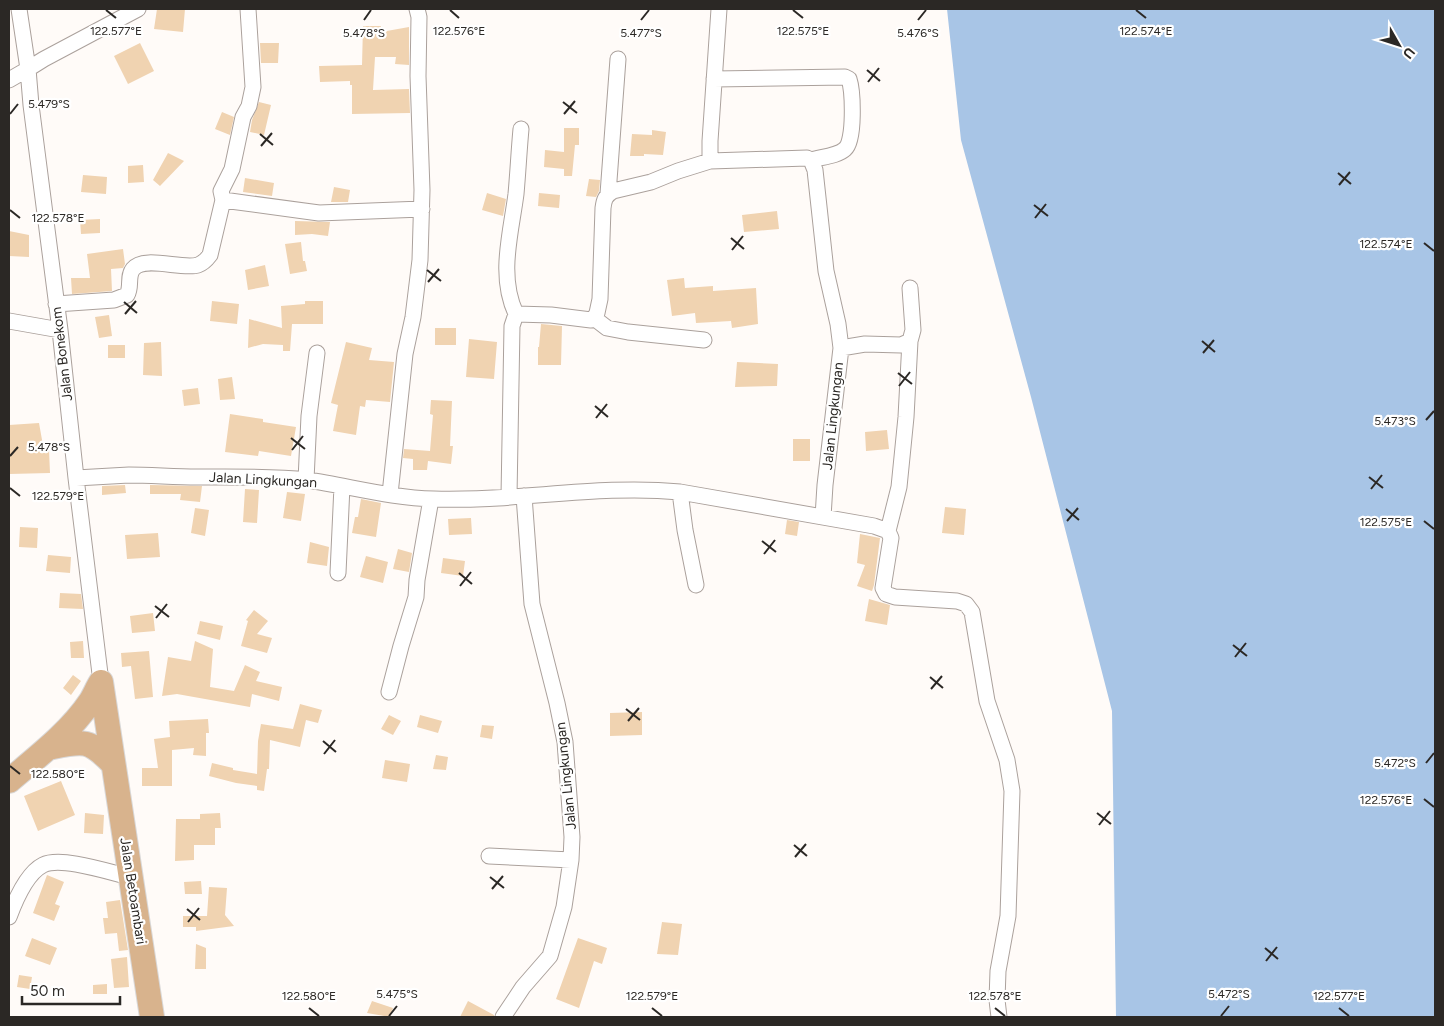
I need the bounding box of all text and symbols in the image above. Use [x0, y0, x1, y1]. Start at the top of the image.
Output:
north arrow [1374, 20, 1424, 70]
text: 122.577°E [90, 24, 142, 38]
text: 122.576°E [433, 24, 485, 38]
text: 122.575°E [777, 24, 829, 38]
text: 122.574°E [1119, 24, 1173, 38]
text: 5.478°S [343, 26, 385, 40]
text: 5.477°S [620, 26, 662, 40]
text: 5.476°S [897, 26, 939, 40]
text: U [1399, 44, 1418, 62]
text: 5.479°S [28, 97, 70, 111]
text: 122.578°E [31, 211, 85, 225]
text: 122.574°E [1359, 237, 1413, 251]
street label: Jalan Bonekom [48, 306, 76, 402]
street label: Jalan Lingkungan [819, 361, 847, 471]
text: 5.473°S [1374, 414, 1416, 428]
text: 5.478°S [28, 440, 70, 454]
street label: Jalan Lingkungan [209, 469, 318, 491]
text: 122.579°E [32, 489, 84, 503]
text: 122.575°E [1360, 515, 1412, 529]
street label: Jalan Lingkungan [552, 721, 580, 831]
text: 5.472°S [1374, 756, 1416, 770]
text: 122.580°E [31, 767, 85, 781]
text: 122.576°E [1360, 793, 1412, 807]
street label: Jalan Betoambari [116, 836, 150, 946]
scale bar [22, 974, 120, 1006]
text: 50 m [30, 982, 65, 1000]
text: 5.475°S [376, 987, 418, 1001]
text: 5.472°S [1208, 987, 1250, 1001]
text: 122.580°E [282, 989, 336, 1003]
text: 122.579°E [626, 989, 678, 1003]
text: 122.578°E [968, 989, 1022, 1003]
text: 122.577°E [1313, 989, 1365, 1003]

